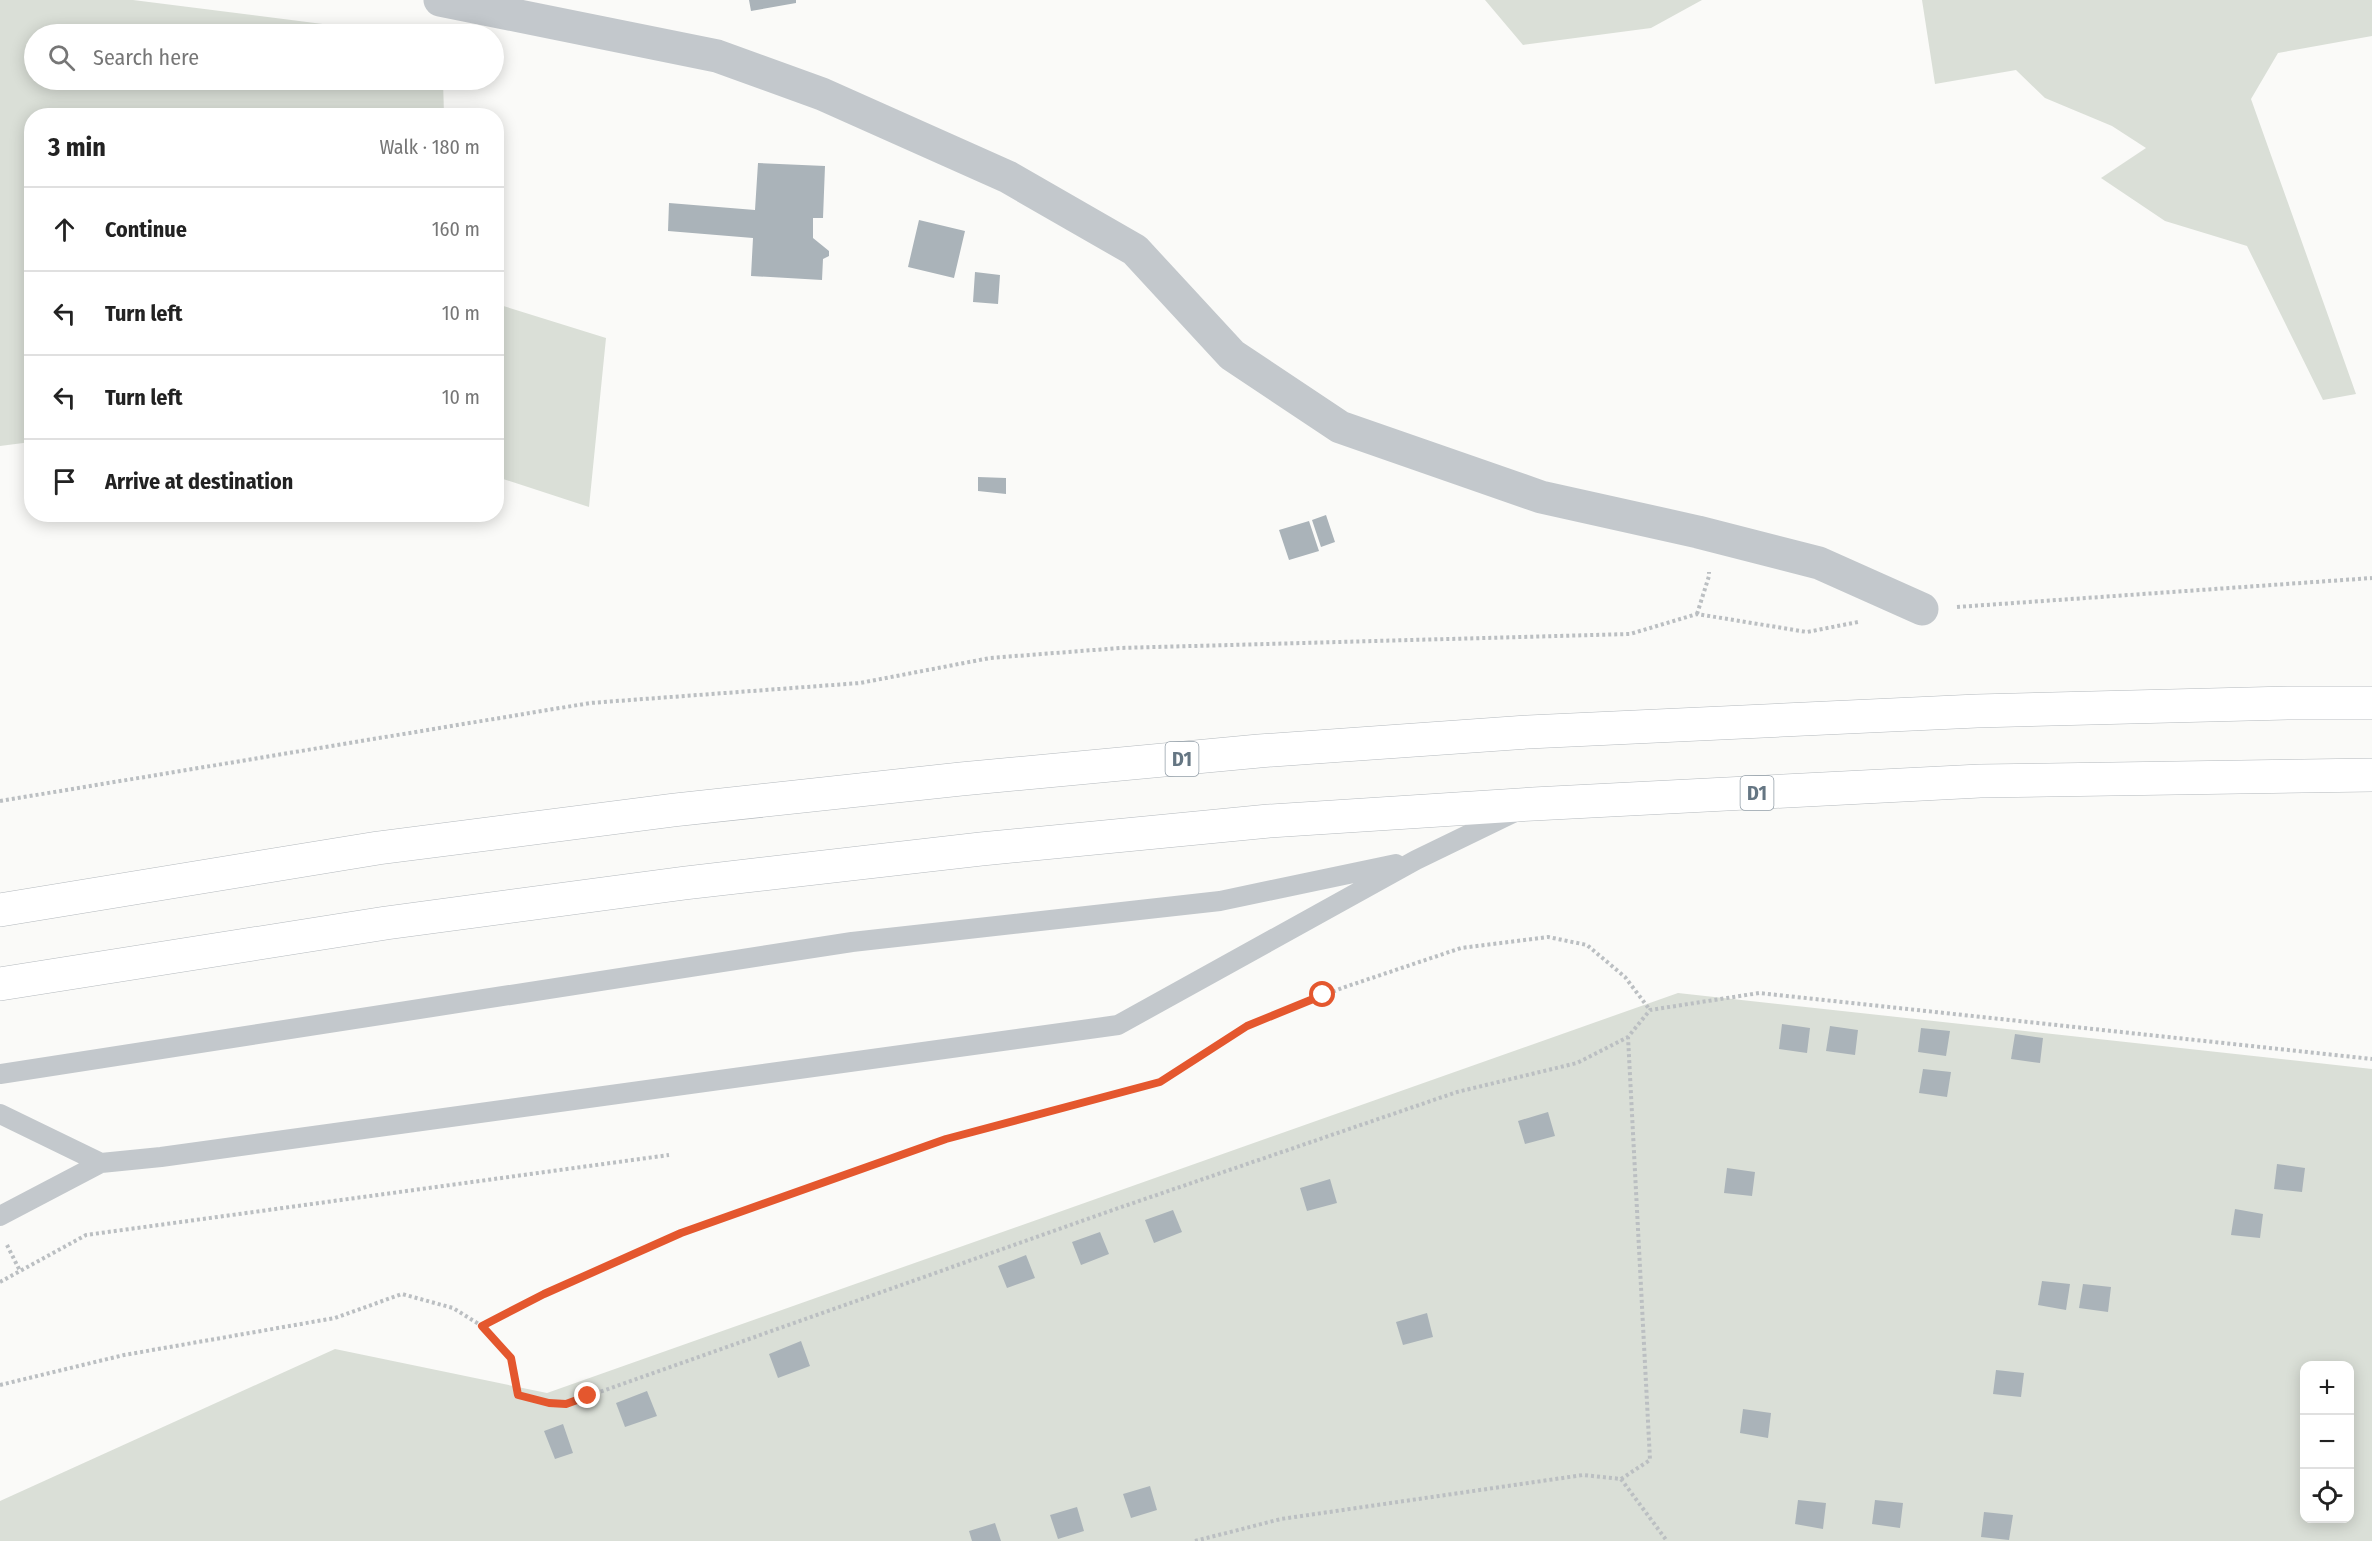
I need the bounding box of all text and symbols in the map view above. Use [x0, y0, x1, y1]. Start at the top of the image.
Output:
search box [24, 24, 504, 90]
icon: search [45, 41, 78, 74]
text: Search here [93, 44, 199, 71]
text: 3 min [48, 132, 106, 163]
text: Walk · 180 m [379, 135, 480, 159]
icon: ahead [48, 213, 81, 246]
text: Continue [105, 216, 187, 243]
text: 160 m [432, 217, 480, 241]
icon: left [48, 297, 81, 330]
text: Turn left [105, 300, 183, 327]
text: 10 m [442, 301, 480, 325]
icon: left [48, 381, 81, 414]
text: Turn left [105, 384, 183, 411]
text: 10 m [442, 385, 480, 409]
icon: arrive [48, 465, 81, 498]
text: Arrive at destination [105, 468, 293, 495]
road number: D1 [1166, 742, 1198, 776]
road number: D1 [1740, 776, 1774, 810]
route start [1309, 981, 1335, 1007]
map controls [2300, 1361, 2354, 1523]
button: + [2300, 1361, 2354, 1415]
route end [574, 1382, 600, 1408]
button: − [2300, 1415, 2354, 1469]
button: locate [2300, 1469, 2354, 1523]

